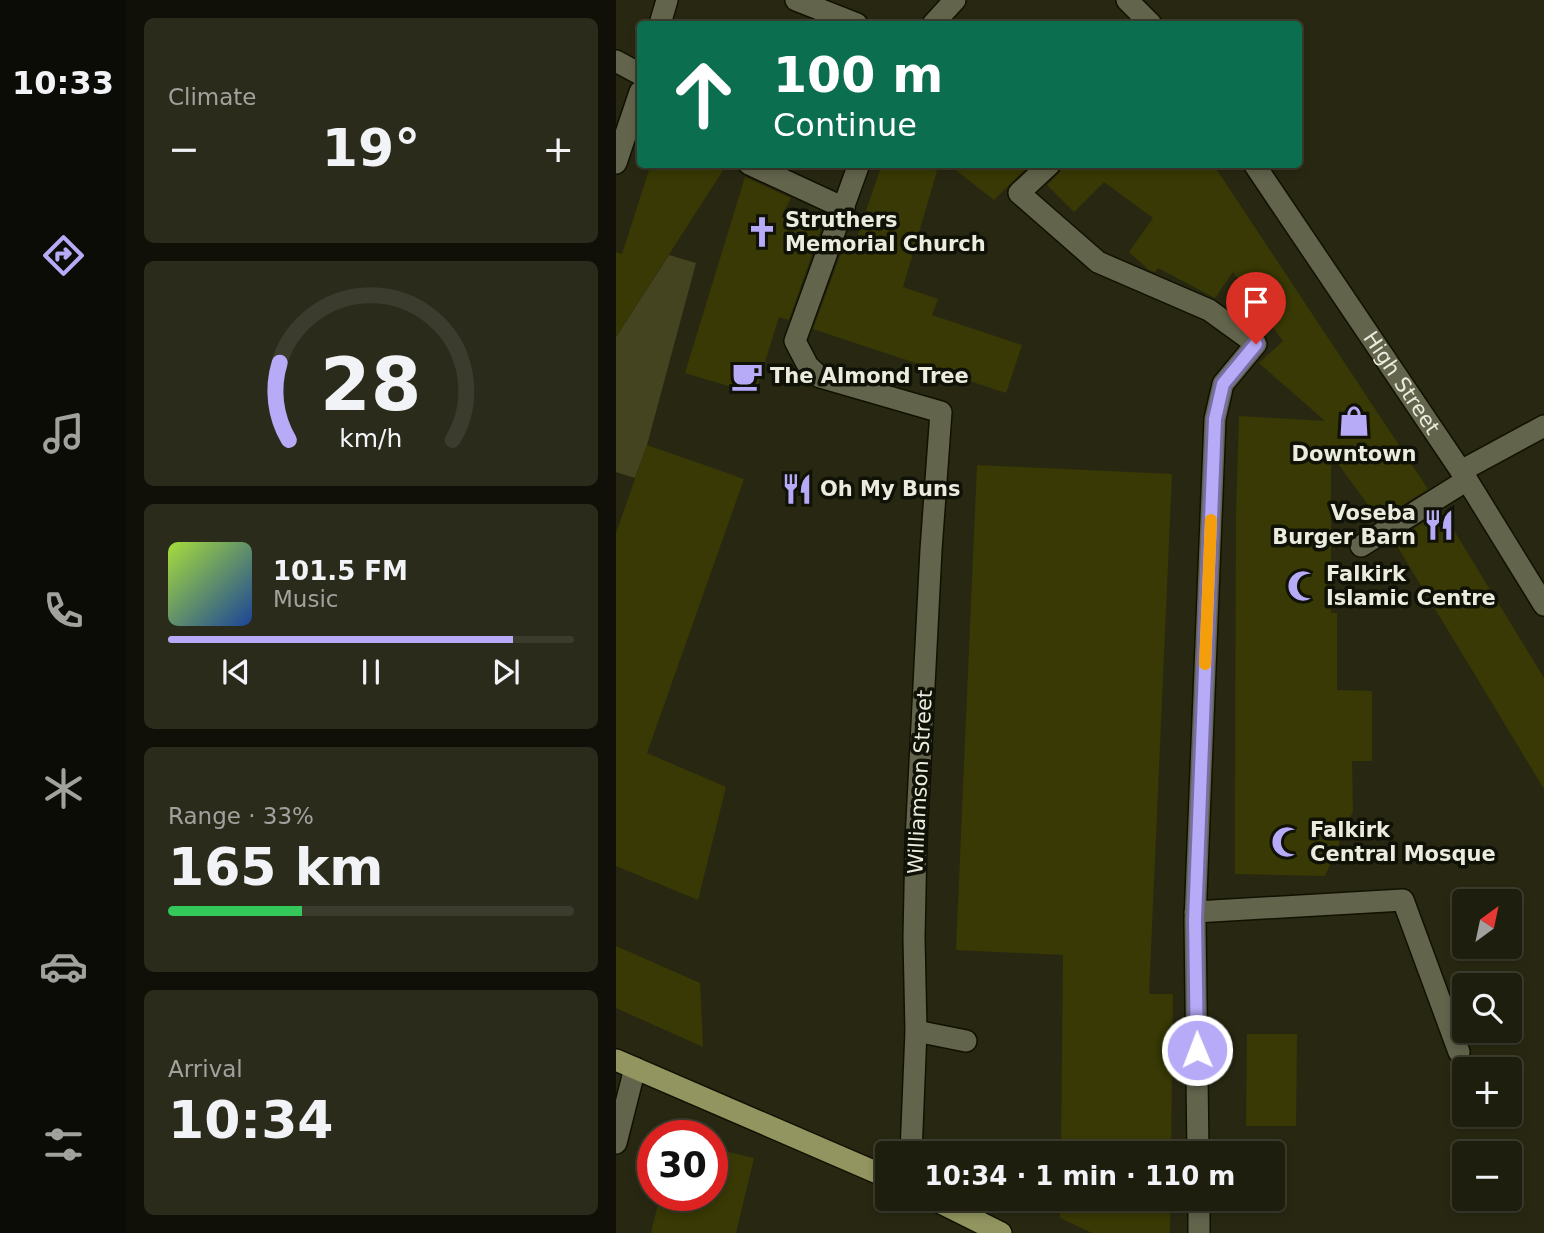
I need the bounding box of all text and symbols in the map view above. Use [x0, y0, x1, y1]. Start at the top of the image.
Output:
text: 100 m [773, 47, 943, 104]
icon: ahead [658, 49, 749, 140]
text: 10:33 [12, 64, 114, 102]
text: Climate [168, 84, 257, 110]
text: Continue [773, 106, 917, 144]
text: 19° [322, 118, 420, 178]
text: − [168, 127, 200, 171]
text: + [542, 127, 574, 171]
place label: Struthers Memorial Church [785, 208, 986, 256]
church icon: Struthers Memorial Church [745, 215, 779, 249]
icon: directions [39, 231, 88, 280]
pin [1226, 272, 1286, 344]
icon: arrive [1237, 283, 1275, 321]
street label: High Street [1358, 327, 1445, 439]
text: 28 [320, 342, 422, 427]
cafe icon: The Almond Tree [730, 359, 764, 393]
place label: The Almond Tree [770, 364, 969, 388]
shop icon: Downtown [1337, 404, 1371, 438]
icon: music [39, 409, 88, 458]
text: km/h [339, 423, 403, 452]
place label: Downtown [1291, 442, 1417, 466]
restaurant icon: Oh My Buns [780, 472, 814, 506]
place label: Oh My Buns [820, 477, 960, 501]
place label: Voseba Burger Barn [1272, 501, 1416, 549]
restaurant icon: Voseba Burger Barn [1422, 508, 1456, 542]
text: 101.5 FM [273, 556, 408, 586]
place label: Falkirk Islamic Centre [1326, 562, 1496, 610]
mosque icon: Falkirk Islamic Centre [1286, 569, 1320, 603]
icon: phone [39, 586, 88, 635]
text: Music [273, 586, 338, 612]
icon: previous [217, 653, 255, 691]
icon: pause [352, 653, 390, 691]
icon: next [487, 653, 525, 691]
street label: Williamson Street [903, 689, 937, 875]
icon: climate [39, 764, 88, 813]
text: Range · 33% [168, 803, 314, 829]
place label: Falkirk Central Mosque [1310, 818, 1496, 866]
mosque icon: Falkirk Central Mosque [1270, 825, 1304, 859]
text: 165 km [168, 837, 383, 897]
north arrow [1452, 889, 1522, 959]
map controls [1452, 889, 1522, 1211]
icon: car [39, 942, 88, 991]
button: search [1452, 973, 1522, 1043]
position arrow [1160, 1013, 1234, 1087]
text: Arrival [168, 1056, 243, 1082]
button: + [1452, 1057, 1522, 1127]
text: 10:34 [168, 1090, 334, 1150]
icon: filters [39, 1120, 88, 1169]
speed limit sign: 30 [637, 1120, 728, 1211]
button: − [1452, 1141, 1522, 1211]
text: 10:34 · 1 min · 110 m [925, 1161, 1235, 1191]

